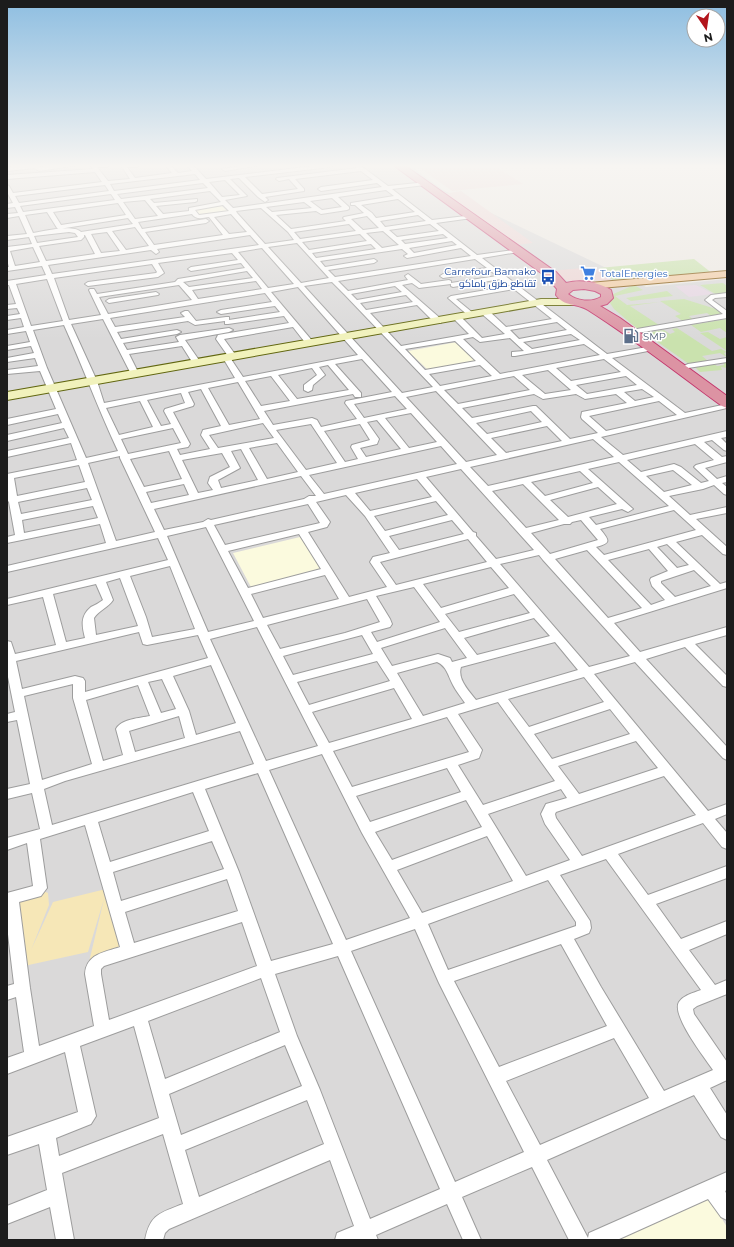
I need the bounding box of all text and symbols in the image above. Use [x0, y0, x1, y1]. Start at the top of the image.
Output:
north arrow [686, 8, 726, 48]
text: N [702, 30, 714, 46]
supermarket icon: TotalEnergies [579, 264, 597, 282]
place label: Carrefour Bamako تقاطع طرق باماكو [444, 265, 536, 290]
place label: TotalEnergies [600, 267, 668, 280]
bus stop icon: Carrefour Bamako تقاطع طرق باماكو [539, 268, 557, 286]
fuel station icon: SMP [622, 327, 640, 345]
place label: SMP [643, 330, 666, 343]

